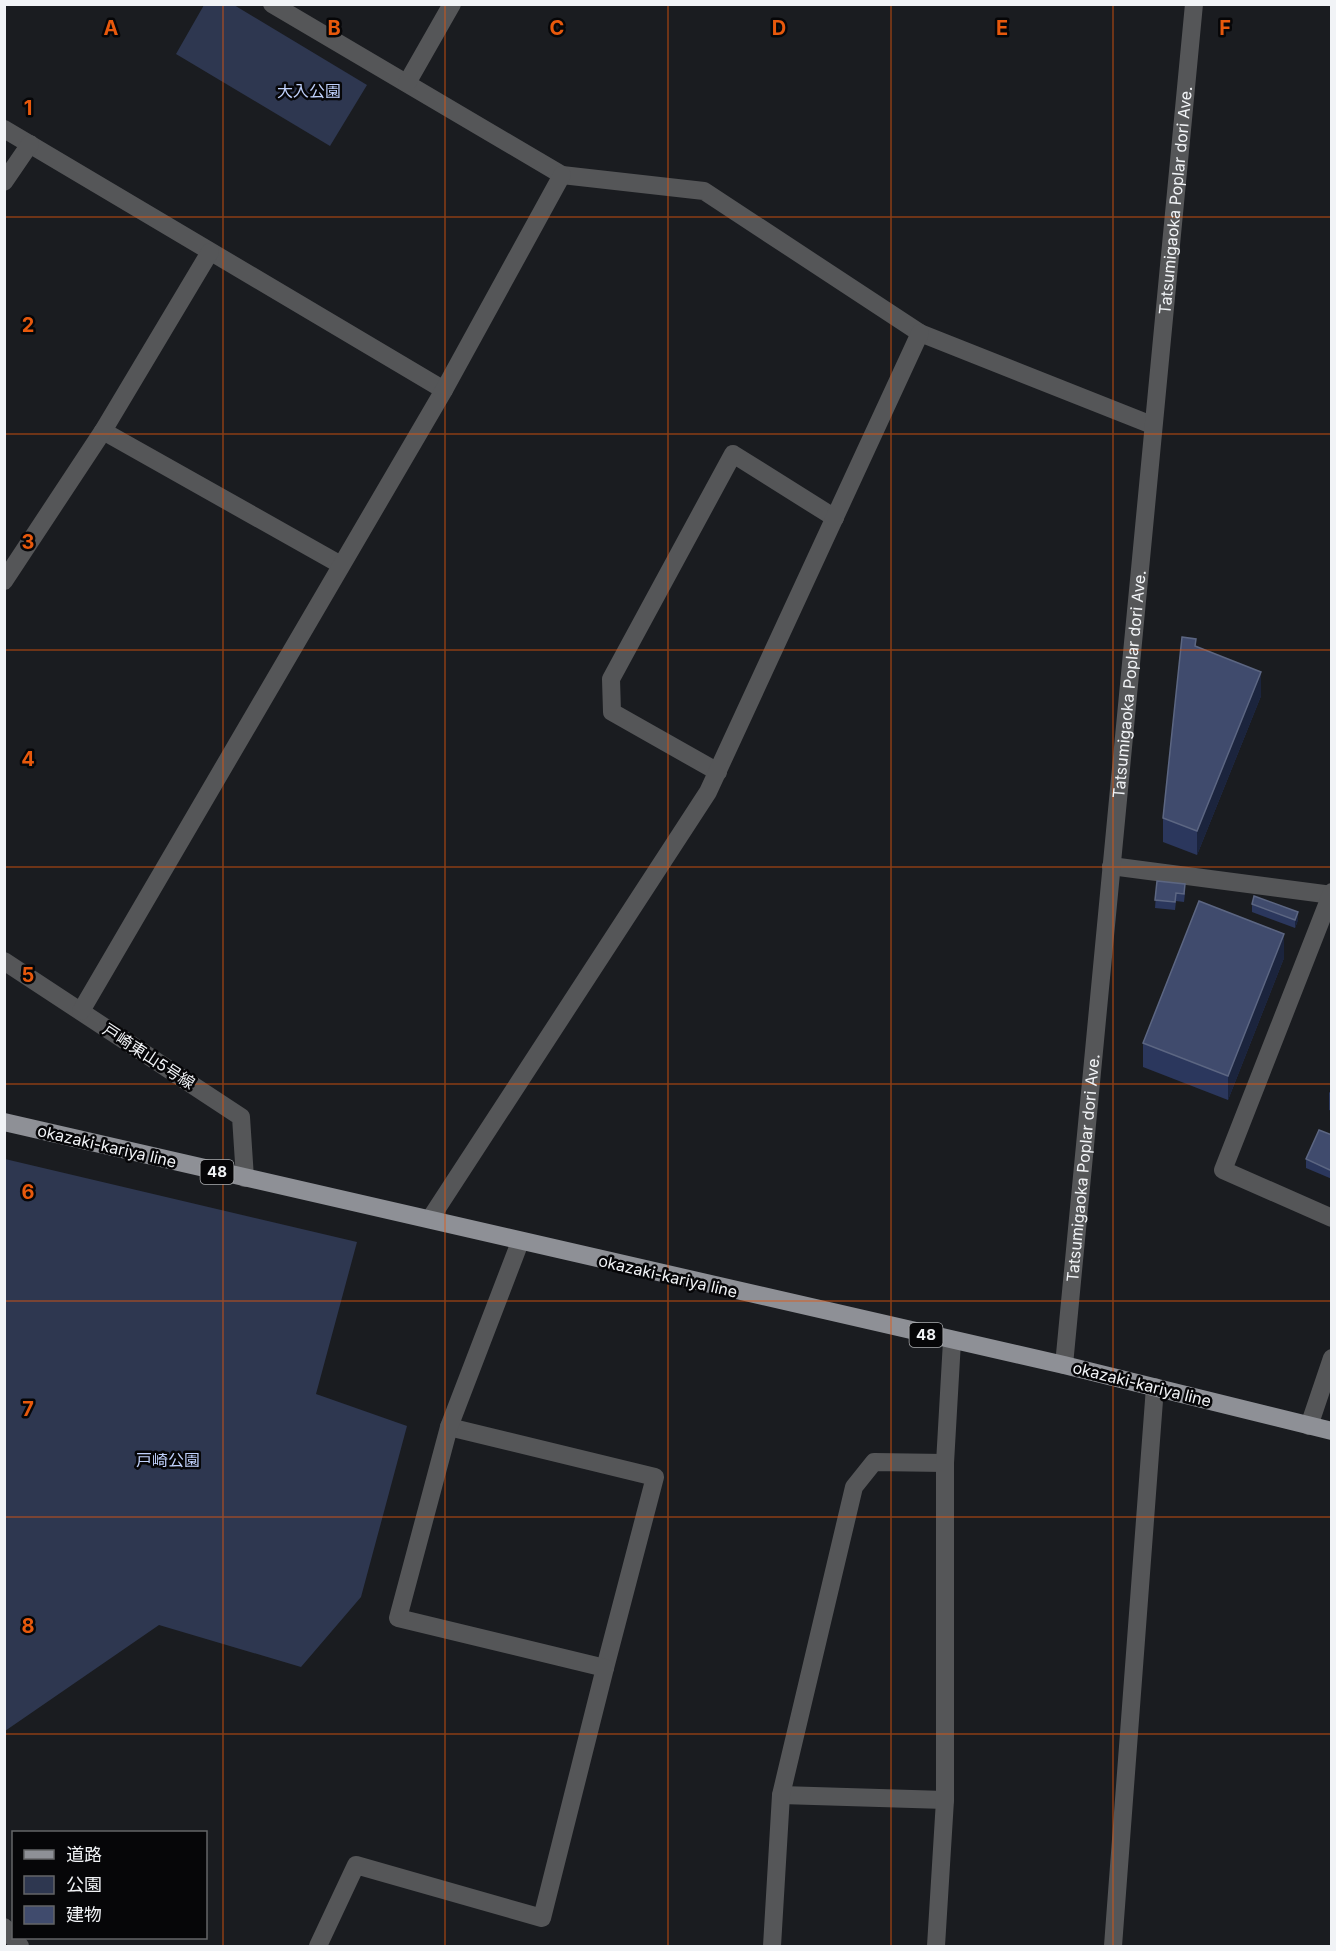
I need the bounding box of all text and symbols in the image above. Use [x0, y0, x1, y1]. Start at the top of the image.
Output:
text: A [104, 16, 119, 40]
text: B [327, 16, 341, 40]
text: C [550, 16, 564, 40]
text: D [772, 16, 786, 40]
text: E [996, 16, 1008, 40]
text: F [1219, 16, 1231, 40]
park label: 大入公園 [277, 81, 341, 101]
street label: Tatsumigaoka Poplar dori Ave. [1154, 85, 1196, 315]
text: 1 [24, 96, 32, 120]
text: 2 [22, 313, 34, 337]
text: 3 [22, 530, 34, 554]
street label: Tatsumigaoka Poplar dori Ave. [1108, 569, 1150, 799]
text: 4 [21, 747, 35, 771]
text: 5 [22, 963, 34, 987]
street label: 戸崎東山5号線 [99, 1019, 199, 1093]
street label: Tatsumigaoka Poplar dori Ave. [1062, 1053, 1104, 1283]
street label: okazaki-kariya line [36, 1120, 178, 1172]
road number: 48 [200, 1160, 234, 1184]
text: 6 [22, 1180, 35, 1204]
street label: okazaki-kariya line [597, 1250, 739, 1302]
road number: 48 [910, 1323, 942, 1347]
street label: okazaki-kariya line [1071, 1357, 1213, 1411]
text: 7 [22, 1397, 34, 1421]
park label: 戸崎公園 [136, 1450, 200, 1470]
text: 8 [21, 1614, 35, 1638]
legend [12, 1831, 207, 1939]
text: 道路 [66, 1844, 102, 1865]
text: 公園 [66, 1874, 102, 1895]
text: 建物 [66, 1904, 102, 1925]

